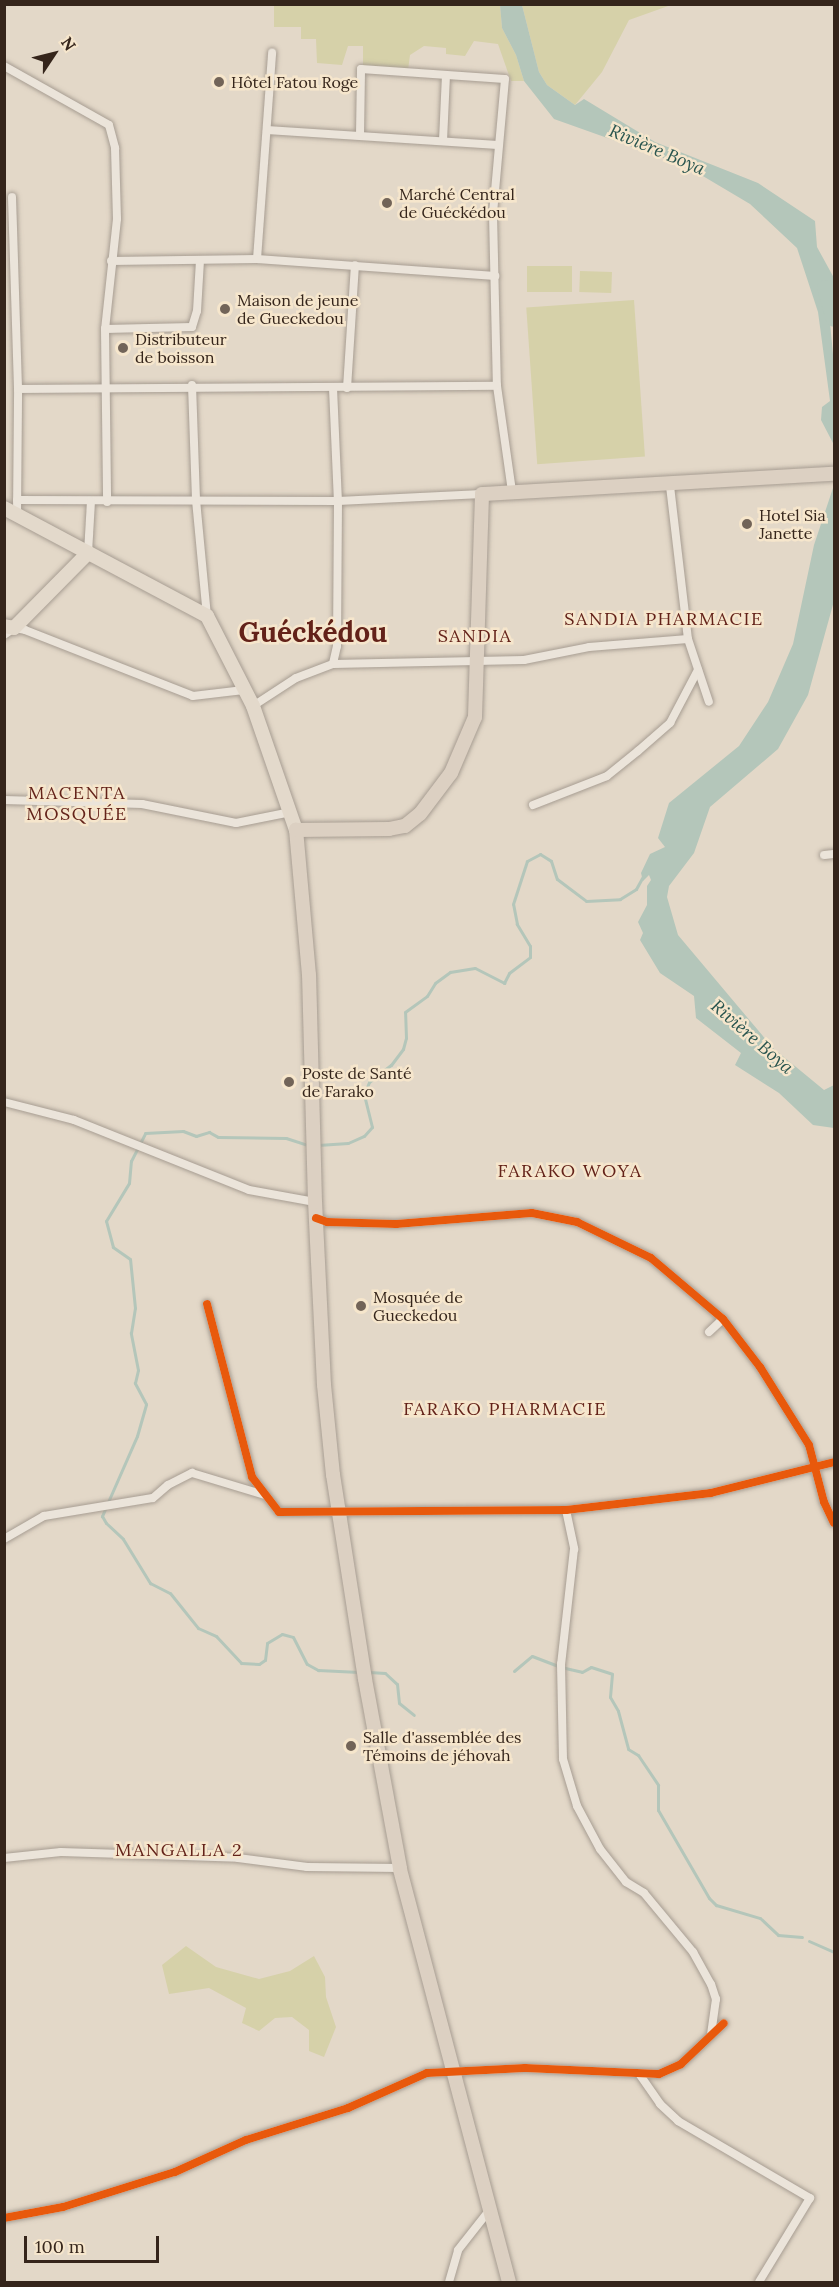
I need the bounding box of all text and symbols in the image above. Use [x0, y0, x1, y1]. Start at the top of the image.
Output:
north arrow [24, 24, 84, 84]
text: N [57, 33, 80, 54]
place label: Hôtel Fatou Roge [231, 72, 358, 92]
marker: Hôtel Fatou Roge [212, 75, 226, 89]
water label: Rivière Boya [606, 120, 708, 180]
place label: Marché Central de Guéckédou [399, 184, 515, 222]
marker: Marché Central de Guéckédou [380, 196, 394, 210]
place label: Maison de jeune de Gueckedou [237, 290, 358, 328]
marker: Maison de jeune de Gueckedou [218, 302, 232, 316]
place label: Distributeur de boisson [135, 329, 227, 367]
marker: Distributeur de boisson [116, 341, 130, 355]
place label: Hotel Sia Janette [759, 505, 826, 543]
marker: Hotel Sia Janette [740, 517, 754, 531]
district label: SANDIA PHARMACIE [564, 608, 764, 630]
district label: Guéckédou [239, 615, 387, 649]
district label: SANDIA [438, 625, 512, 647]
district label: MACENTA MOSQUÉE [26, 783, 128, 826]
water label: Rivière Boya [706, 995, 798, 1079]
place label: Poste de Santé de Farako [302, 1063, 412, 1101]
marker: Poste de Santé de Farako [280, 1073, 298, 1091]
district label: FARAKO WOYA [498, 1160, 642, 1182]
place label: Mosquée de Gueckedou [373, 1287, 463, 1325]
marker: Mosquée de Gueckedou [354, 1299, 368, 1313]
district label: FARAKO PHARMACIE [403, 1398, 607, 1420]
place label: Salle d'assemblée des Témoins de jéhovah [363, 1727, 521, 1765]
marker: Salle d'assemblée des Témoins de jéhovah [344, 1739, 358, 1753]
district label: MANGALLA 2 [115, 1839, 243, 1861]
scale bar [27, 2224, 162, 2262]
text: 100 m [35, 2235, 85, 2258]

